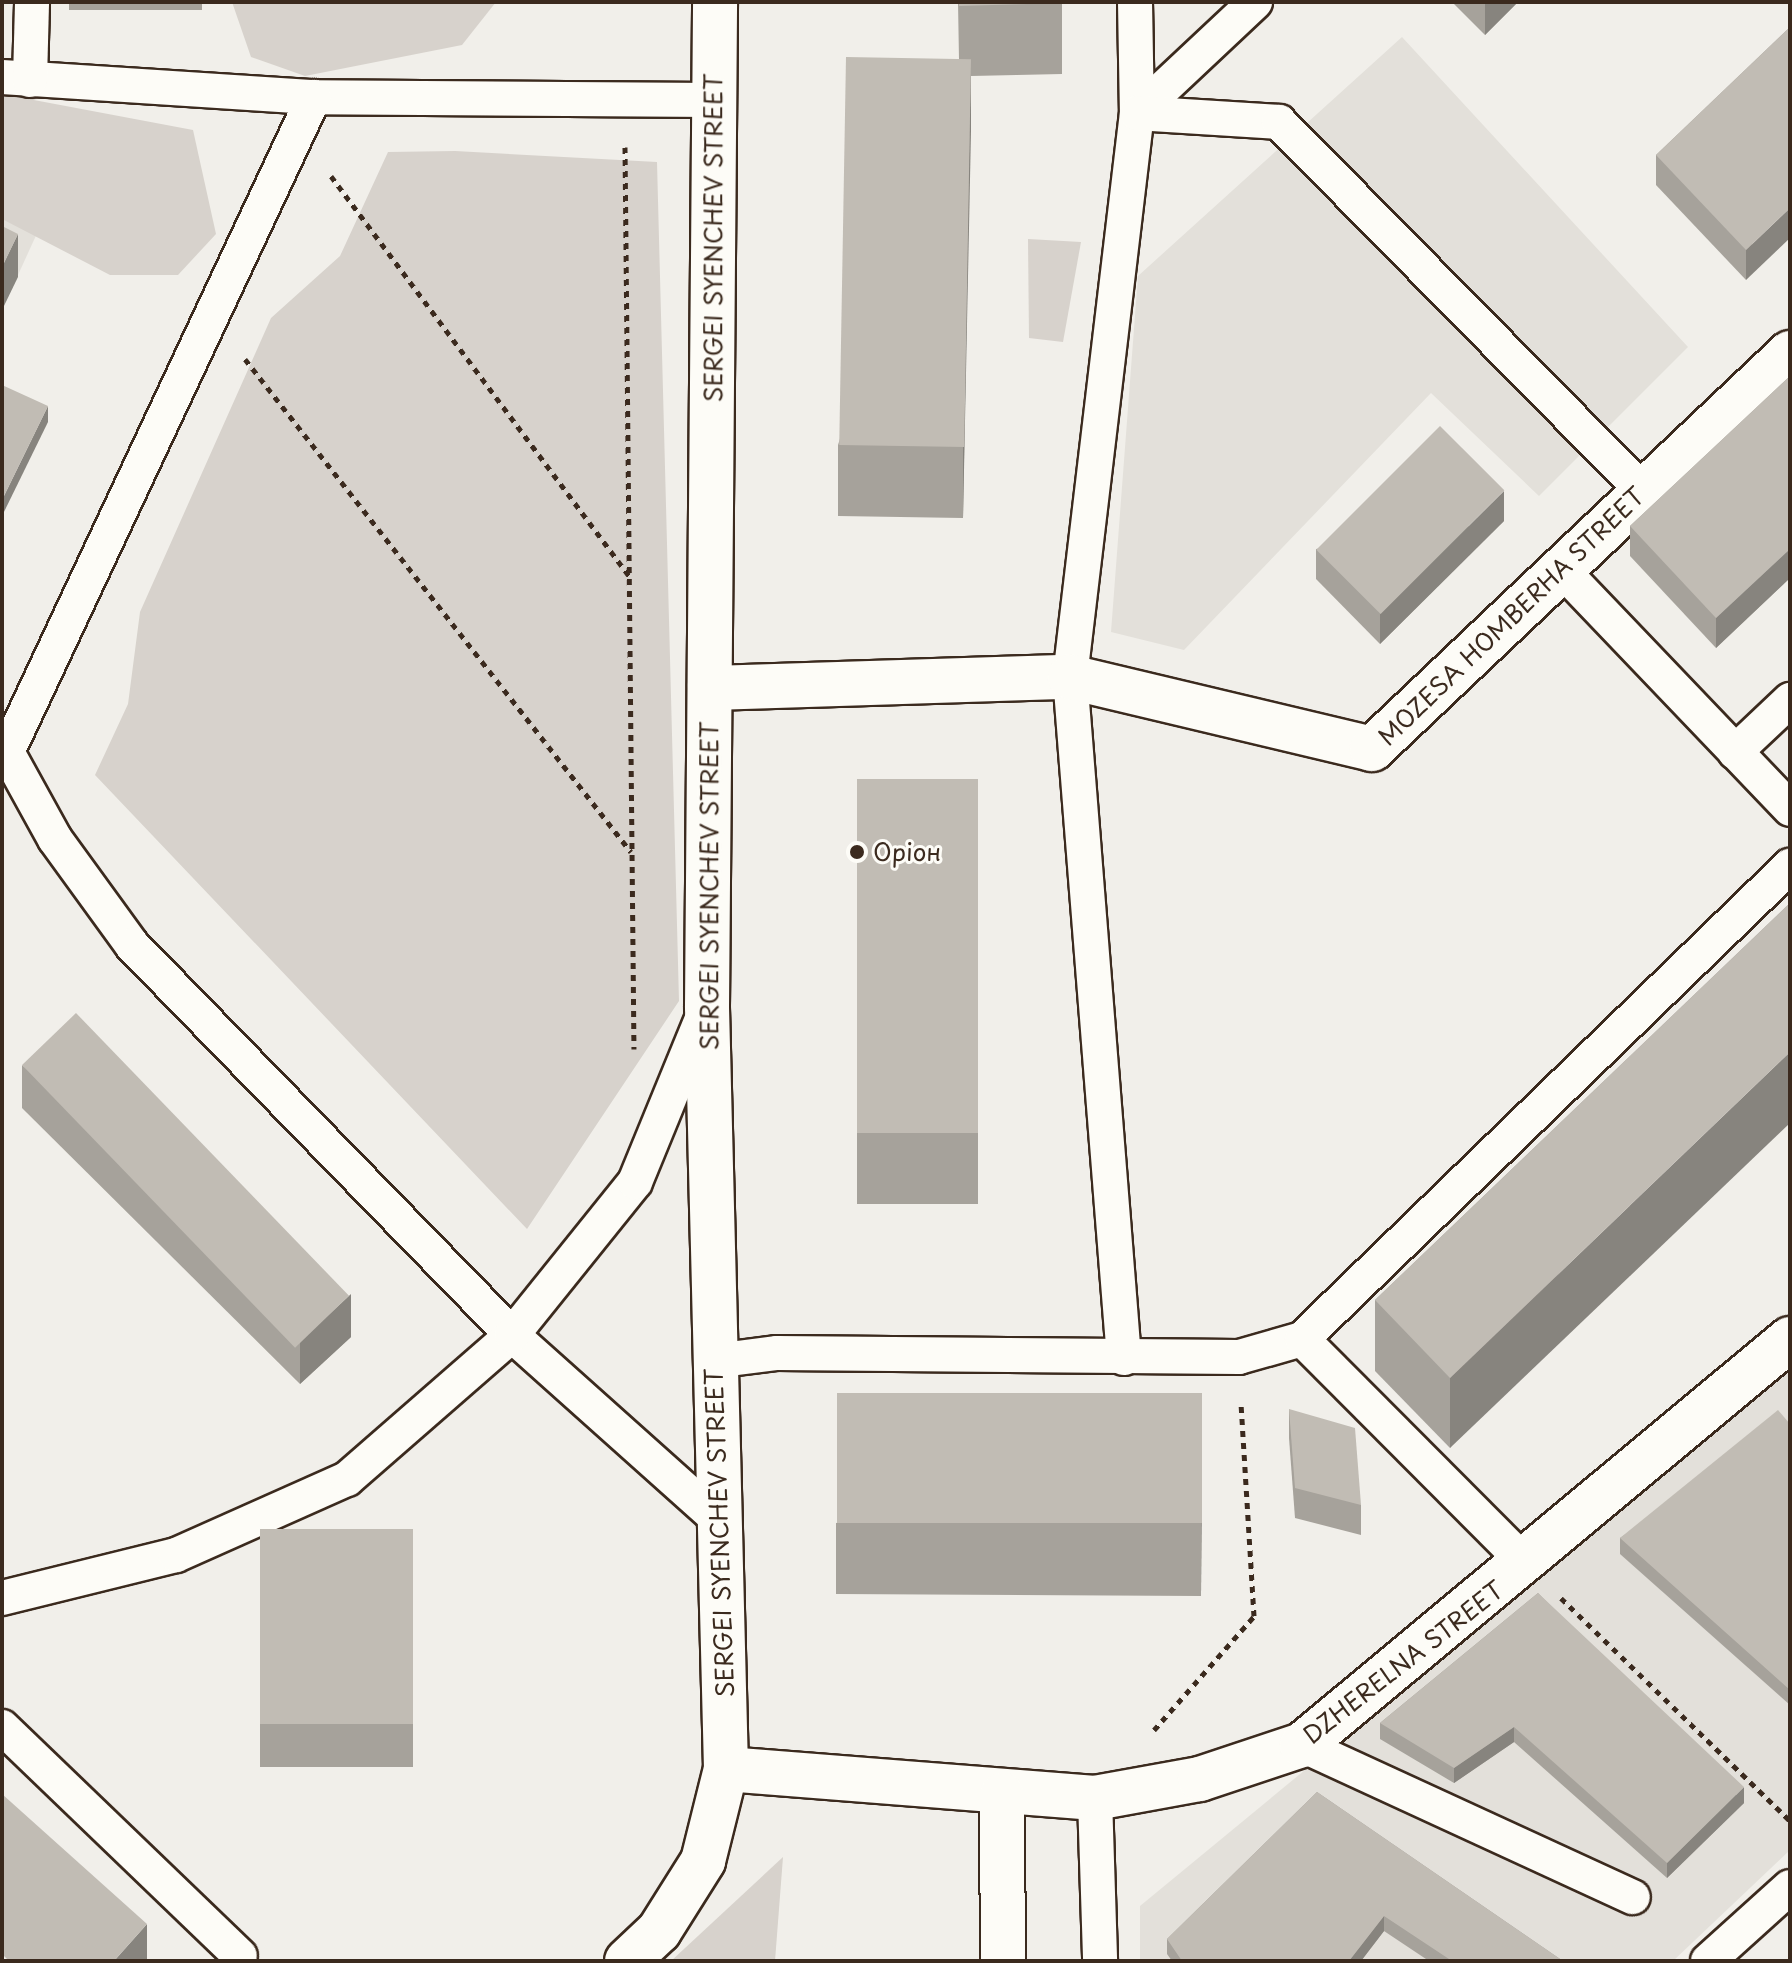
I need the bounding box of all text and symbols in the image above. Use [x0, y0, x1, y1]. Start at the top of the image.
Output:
street label: SERGEI SYENCHEV STREET [699, 73, 727, 403]
street label: MOZESA HOMBERHA STREET [1372, 481, 1650, 751]
street label: SERGEI SYENCHEV STREET [695, 721, 723, 1051]
place label: Оріон [873, 838, 941, 866]
marker: Оріон [848, 843, 866, 861]
street label: SERGEI SYENCHEV STREET [699, 1368, 739, 1698]
street label: DZHERELNA STREET [1295, 1573, 1511, 1751]

